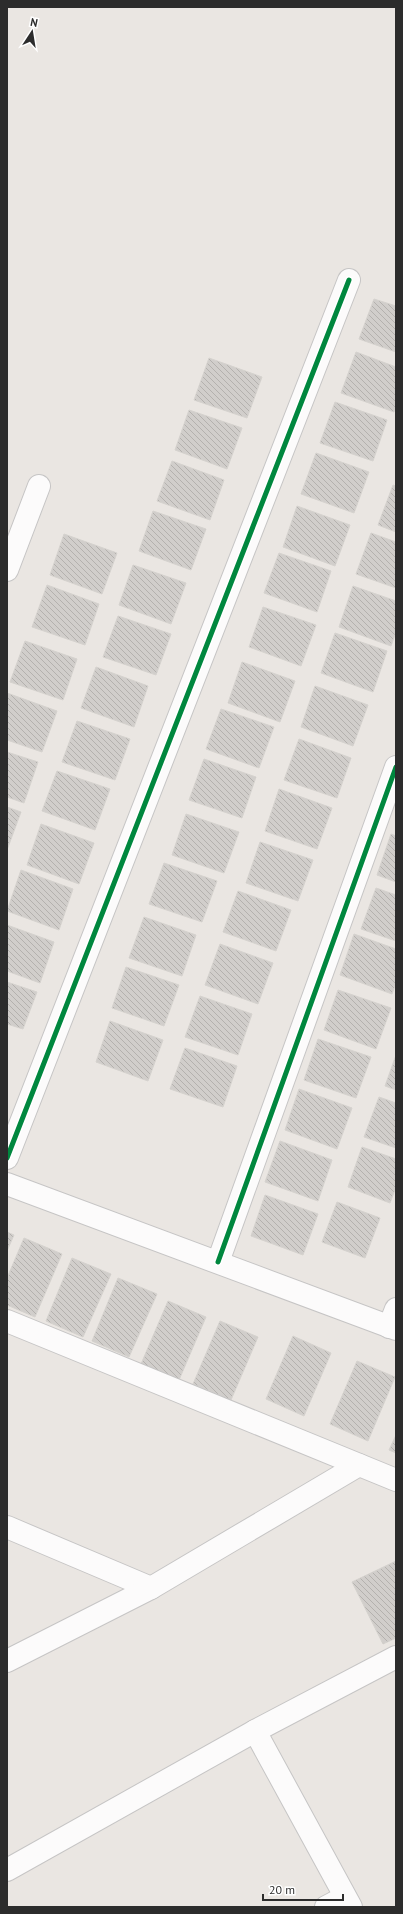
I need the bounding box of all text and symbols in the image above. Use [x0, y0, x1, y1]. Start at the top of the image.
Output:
north arrow [12, 12, 52, 52]
text: N [29, 15, 39, 30]
scale bar [263, 1876, 343, 1902]
text: 20 m [269, 1882, 295, 1897]

